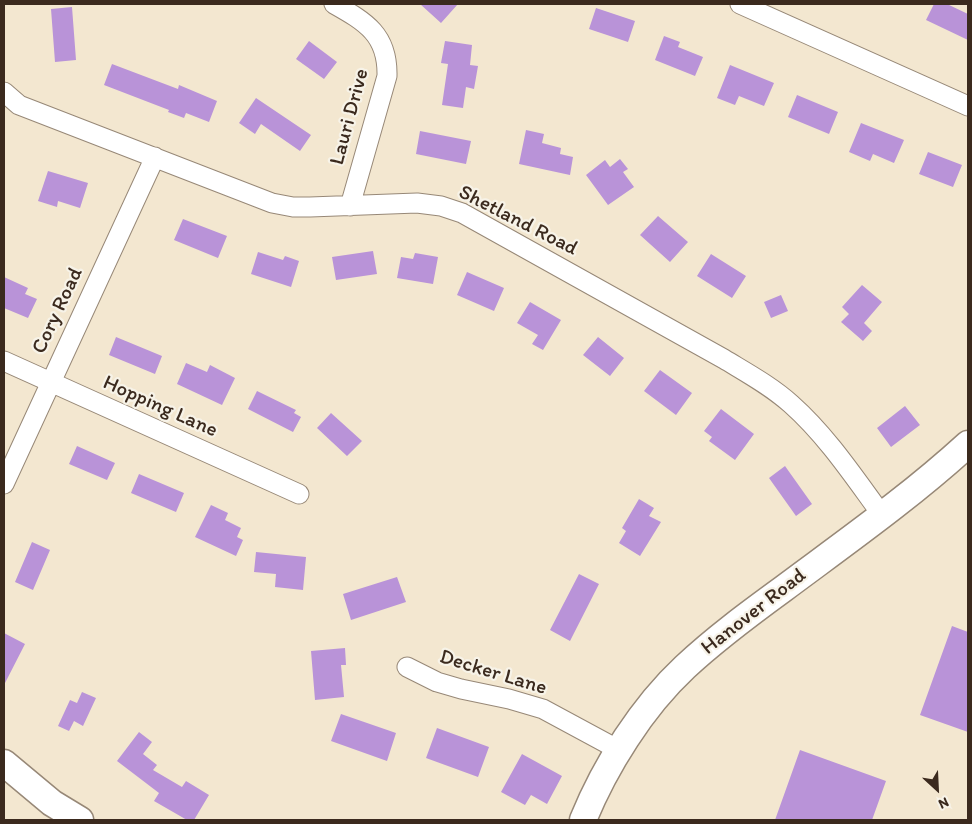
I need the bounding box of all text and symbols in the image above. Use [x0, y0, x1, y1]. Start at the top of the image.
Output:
street label: Lauri Drive [325, 66, 375, 168]
street label: Shetland Road [454, 180, 582, 262]
street label: Cory Road [27, 264, 89, 358]
street label: Hopping Lane [99, 370, 221, 444]
street label: Hanover Road [697, 563, 811, 661]
street label: Decker Lane [436, 645, 550, 701]
north arrow [912, 764, 962, 814]
text: N [936, 793, 951, 813]

